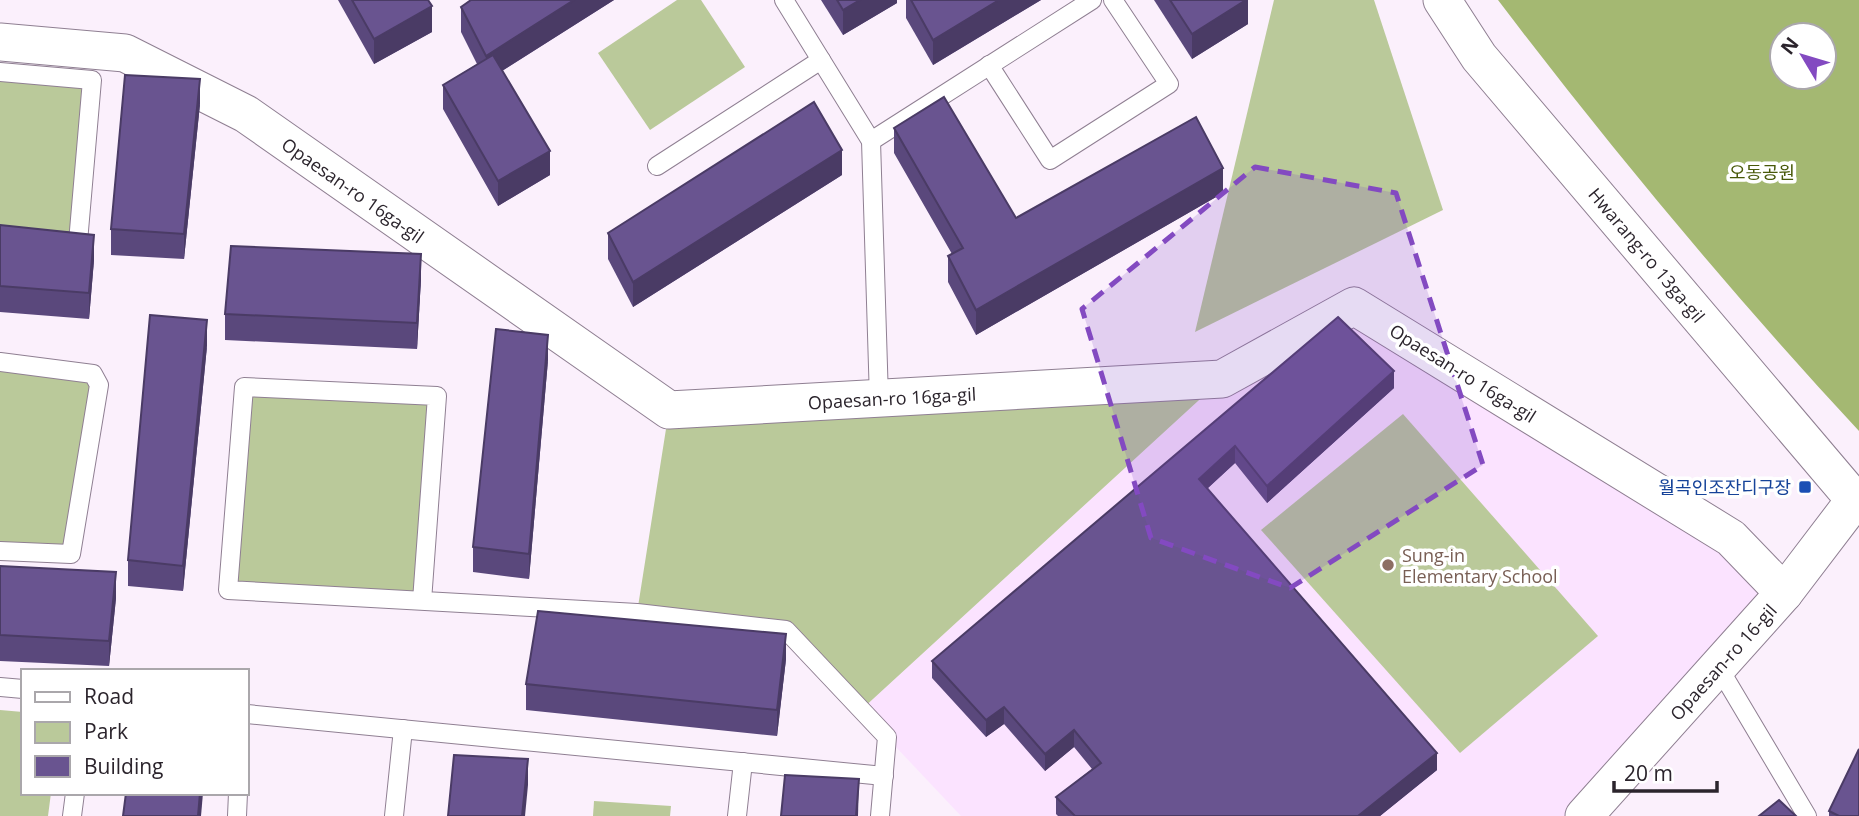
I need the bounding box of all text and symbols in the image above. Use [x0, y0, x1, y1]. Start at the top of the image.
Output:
north arrow [1768, 21, 1838, 91]
text: N [1775, 31, 1805, 60]
street label: Opaesan-ro 16ga-gil [277, 132, 429, 248]
park label: 오동공원 [1729, 160, 1795, 184]
street label: Hwarang-ro 13ga-gil [1583, 183, 1711, 327]
street label: Opaesan-ro 16ga-gil [1385, 318, 1541, 428]
street label: Opaesan-ro 16ga-gil [807, 382, 977, 414]
place label: 월곡인조잔디구장 [1659, 475, 1791, 499]
marker: 월곡인조잔디구장 [1797, 479, 1813, 495]
place label: Sung-in Elementary School [1402, 543, 1558, 588]
marker: Sung-in Elementary School [1380, 557, 1396, 573]
street label: Opaesan-ro 16-gil [1664, 599, 1782, 725]
legend [21, 669, 248, 795]
text: Road [84, 682, 134, 710]
text: Park [84, 717, 128, 745]
scale bar [1614, 750, 1717, 794]
text: Building [84, 752, 163, 780]
text: 20 m [1624, 759, 1673, 787]

